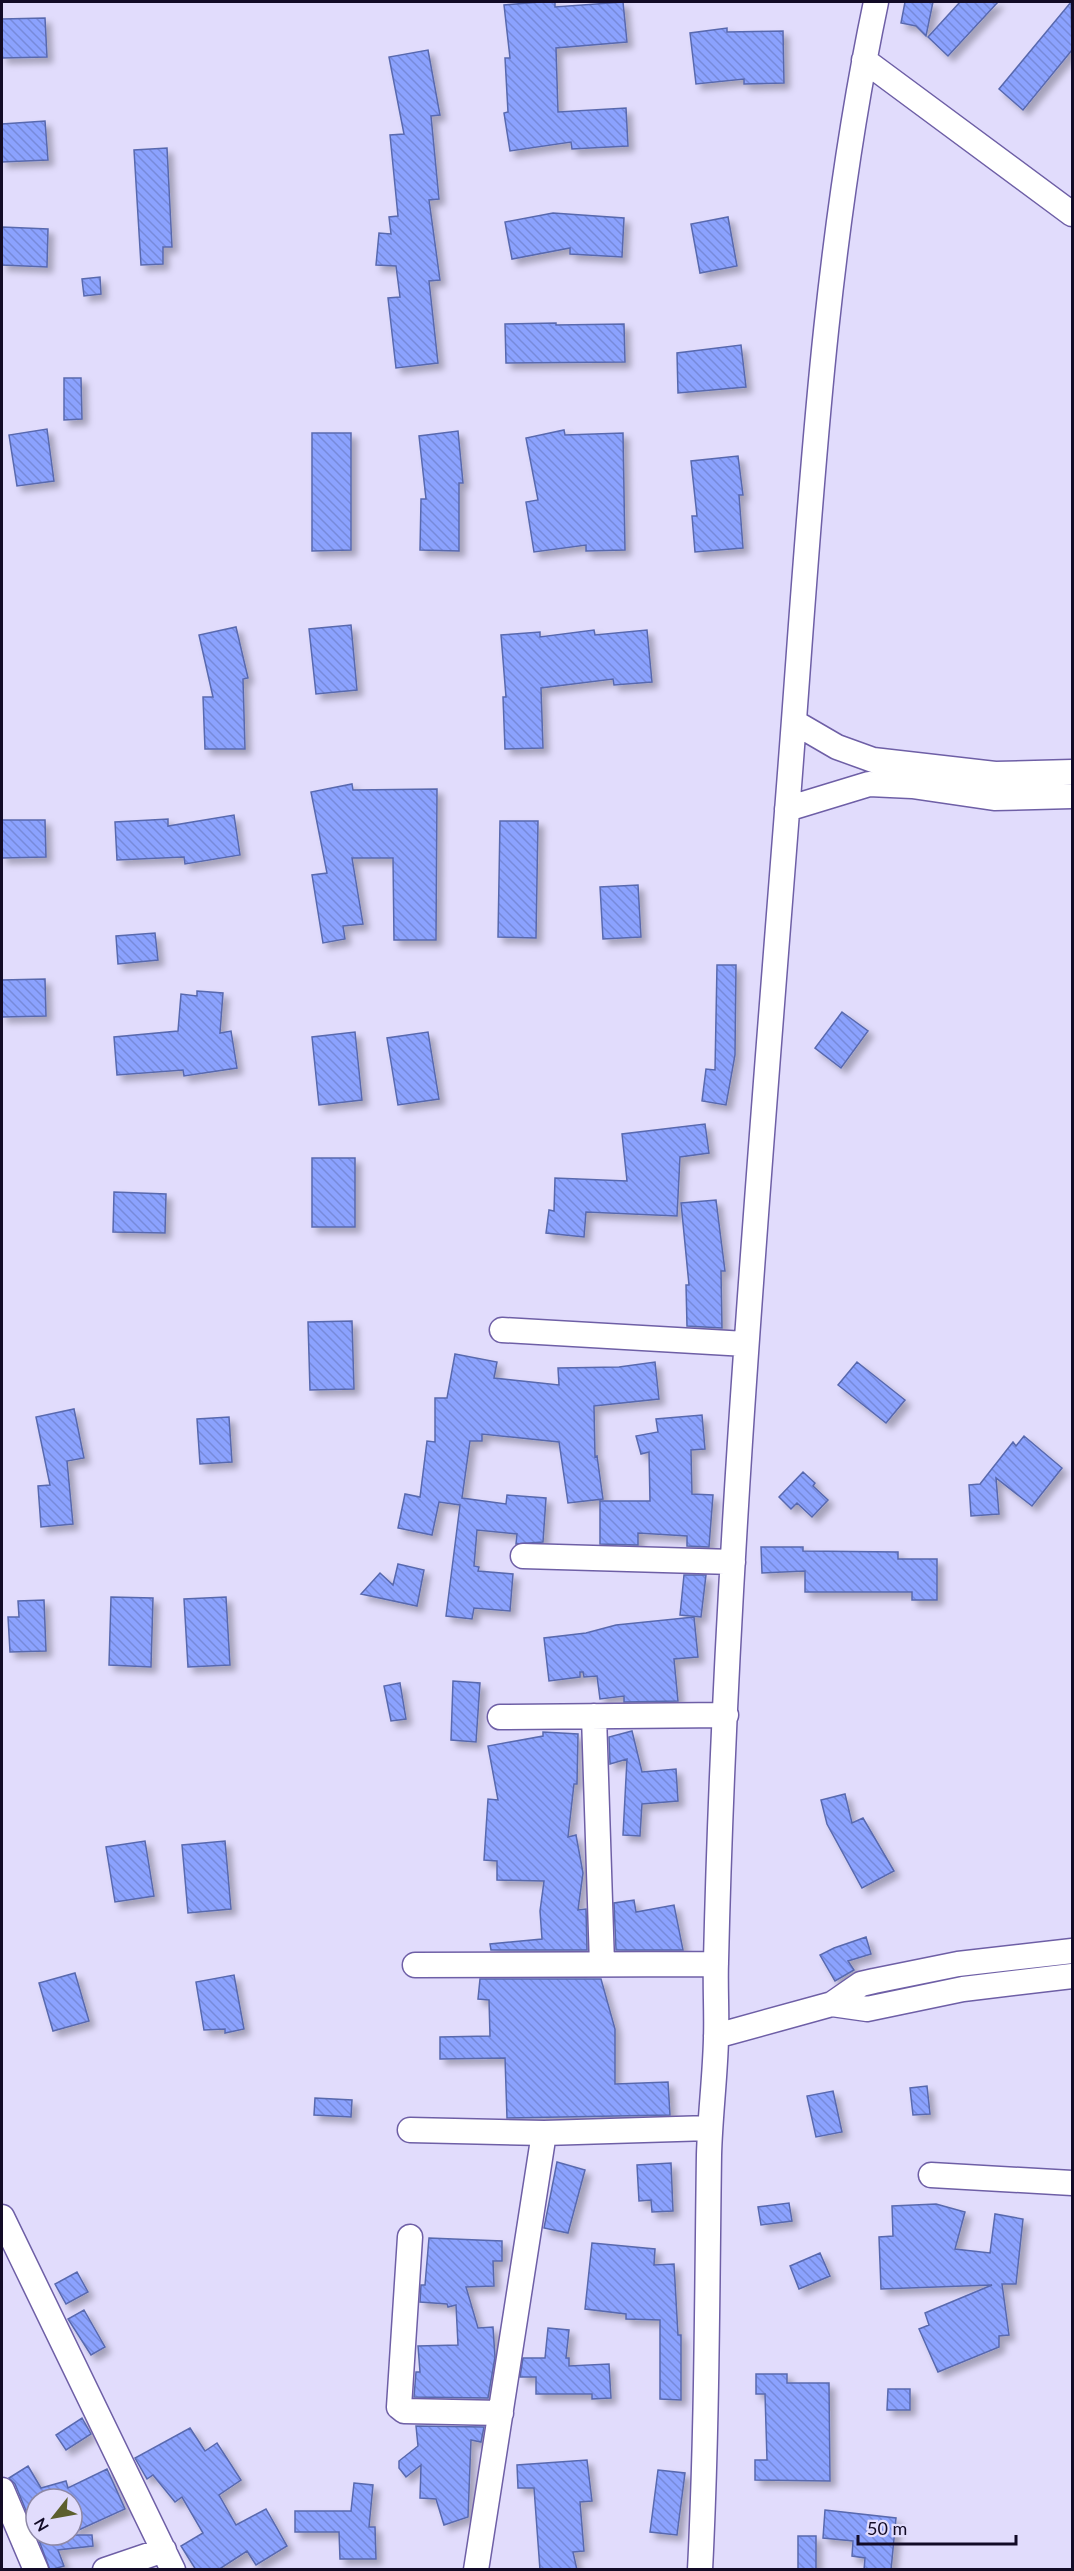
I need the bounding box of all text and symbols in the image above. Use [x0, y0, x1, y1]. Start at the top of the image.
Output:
north arrow [24, 2487, 84, 2547]
scale bar [858, 2508, 1016, 2546]
text: N [29, 2515, 52, 2535]
text: 50 m [867, 2517, 907, 2539]

